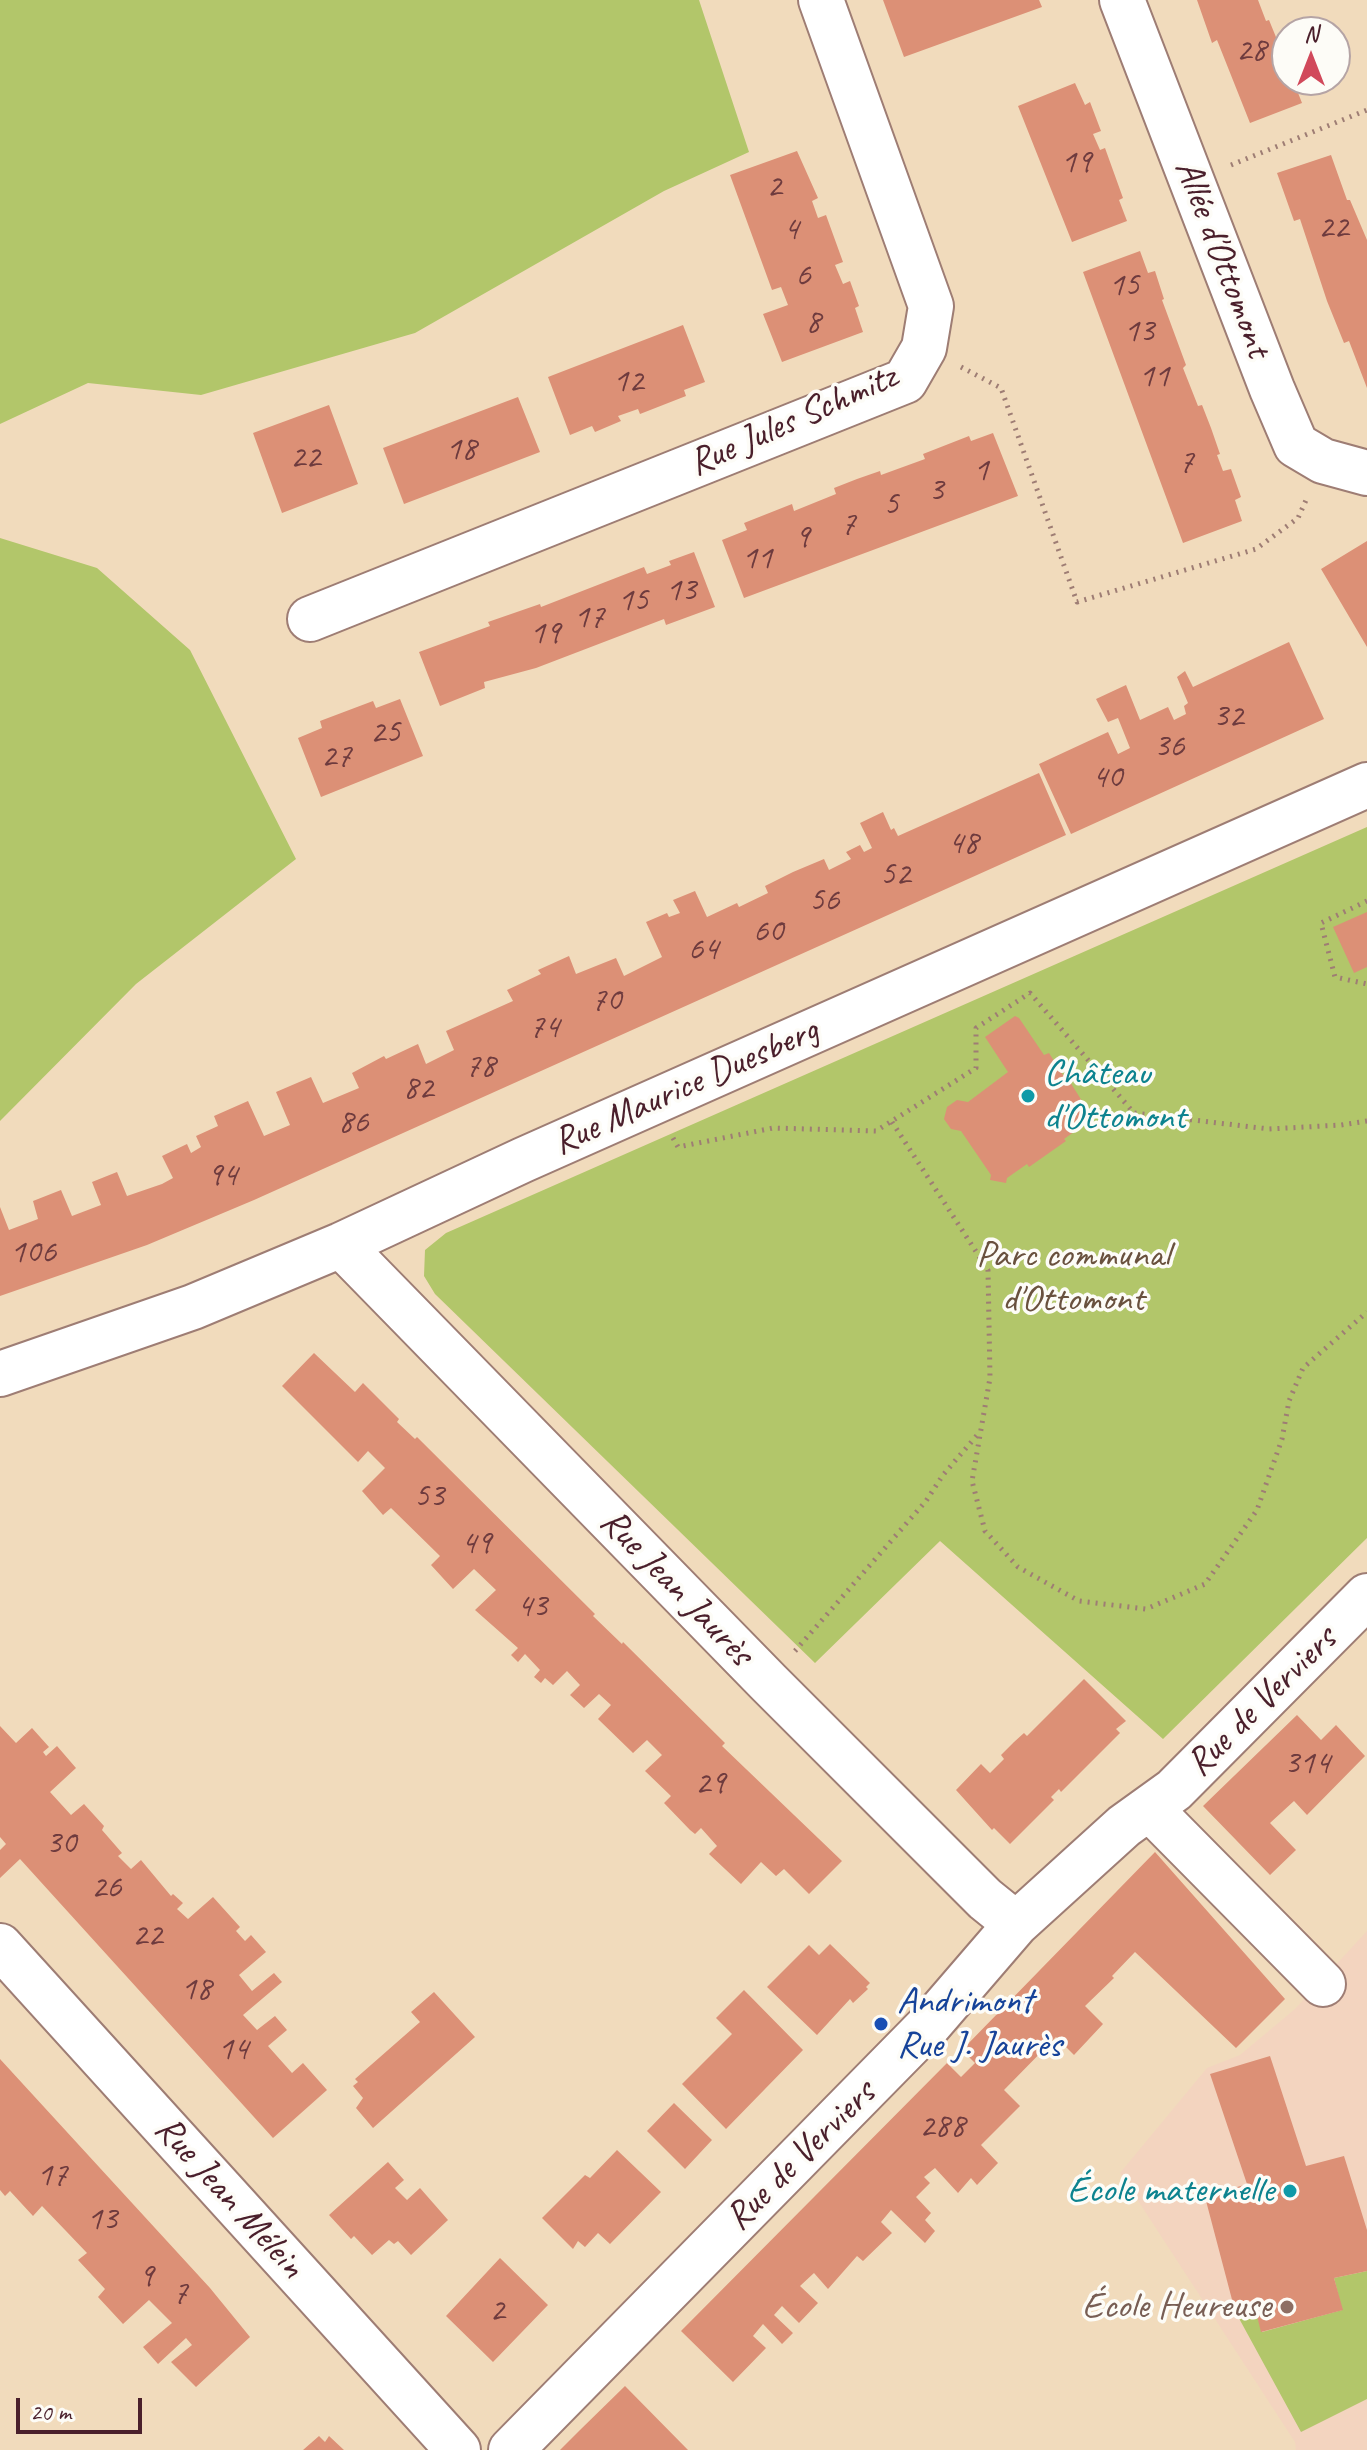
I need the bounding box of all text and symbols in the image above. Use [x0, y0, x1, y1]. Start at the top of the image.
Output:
north arrow [1271, 16, 1351, 96]
text: N [1304, 20, 1318, 48]
house number: 28 [1236, 31, 1266, 71]
house number: 19 [1061, 143, 1091, 183]
street label: Allée d'Ottomont [1163, 154, 1281, 364]
house number: 2 [766, 167, 782, 207]
house number: 22 [1318, 208, 1348, 248]
house number: 4 [783, 210, 799, 250]
house number: 6 [795, 256, 811, 296]
house number: 15 [1109, 266, 1139, 306]
house number: 8 [805, 303, 821, 343]
house number: 13 [1124, 312, 1154, 352]
street label: Rue Jules Schmitz [682, 355, 904, 487]
house number: 11 [1139, 357, 1169, 397]
house number: 12 [613, 362, 643, 402]
house number: 18 [446, 430, 476, 470]
house number: 22 [290, 438, 320, 478]
house number: 7 [1178, 443, 1194, 483]
house number: 1 [973, 451, 989, 491]
house number: 3 [928, 471, 944, 511]
house number: 5 [883, 485, 899, 525]
house number: 7 [840, 505, 856, 545]
house number: 9 [794, 518, 810, 558]
house number: 11 [742, 539, 772, 579]
house number: 13 [666, 571, 696, 611]
house number: 15 [618, 581, 648, 621]
house number: 17 [574, 598, 604, 638]
house number: 19 [530, 614, 560, 654]
house number: 32 [1213, 697, 1243, 737]
house number: 25 [370, 713, 400, 753]
house number: 36 [1154, 727, 1184, 767]
house number: 27 [321, 737, 351, 777]
house number: 40 [1092, 758, 1122, 798]
house number: 48 [948, 824, 978, 864]
house number: 52 [880, 855, 910, 895]
house number: 56 [809, 881, 839, 921]
house number: 60 [753, 912, 783, 952]
house number: 64 [688, 930, 718, 970]
house number: 70 [591, 981, 621, 1021]
house number: 74 [529, 1008, 559, 1048]
street label: Rue Maurice Duesberg [546, 1008, 826, 1166]
house number: 78 [465, 1047, 495, 1087]
place label: Château d'Ottomont [1044, 1051, 1186, 1140]
house number: 82 [403, 1069, 433, 1109]
marker: Château d'Ottomont [1019, 1087, 1037, 1105]
house number: 86 [338, 1103, 368, 1143]
house number: 94 [207, 1156, 237, 1196]
house number: 106 [10, 1233, 56, 1273]
park label: Parc communal d'Ottomont [976, 1233, 1170, 1322]
house number: 53 [414, 1477, 444, 1517]
street label: Rue Jean Jaurès [590, 1500, 762, 1676]
house number: 49 [461, 1524, 491, 1564]
house number: 43 [517, 1587, 547, 1627]
street label: Rue de Verviers [1177, 1617, 1347, 1787]
house number: 314 [1284, 1744, 1330, 1784]
house number: 29 [695, 1764, 725, 1804]
house number: 30 [46, 1824, 76, 1864]
house number: 26 [91, 1868, 121, 1908]
house number: 22 [132, 1916, 162, 1956]
house number: 18 [181, 1970, 211, 2010]
place label: Andrimont Rue J. Jaurès [897, 1979, 1061, 2068]
marker: Andrimont Rue J. Jaurès [872, 2015, 890, 2033]
house number: 14 [218, 2030, 248, 2070]
street label: Rue de Verviers [716, 2071, 886, 2241]
street label: Rue Jean Mélein [144, 2107, 314, 2289]
house number: 288 [919, 2107, 965, 2147]
house number: 17 [37, 2156, 67, 2196]
place label: École maternelle [1067, 2168, 1274, 2214]
marker: École maternelle [1281, 2182, 1299, 2200]
house number: 13 [87, 2200, 117, 2240]
house number: 9 [138, 2257, 154, 2297]
house number: 7 [172, 2274, 188, 2314]
place label: École Heureuse [1082, 2284, 1271, 2330]
house number: 2 [489, 2291, 505, 2331]
marker: École Heureuse [1278, 2298, 1296, 2316]
scale bar [20, 2382, 146, 2432]
text: 20 m [30, 2397, 71, 2427]

